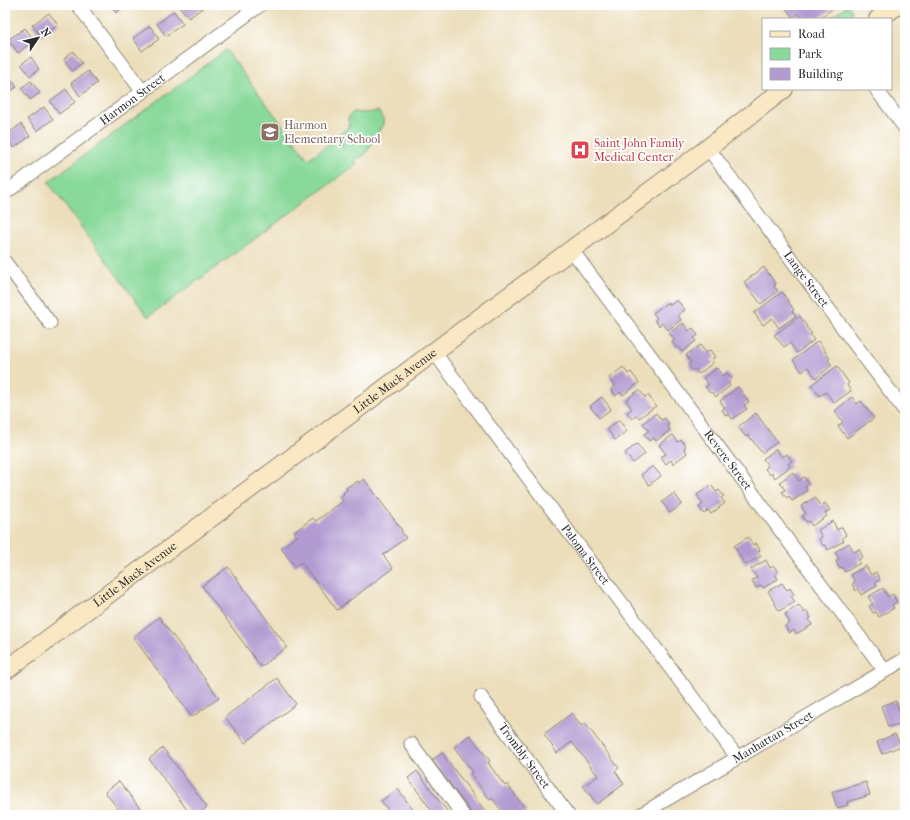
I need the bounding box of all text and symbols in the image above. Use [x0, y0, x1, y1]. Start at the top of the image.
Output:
north arrow [18, 18, 58, 58]
legend [762, 18, 892, 90]
text: N [38, 25, 54, 40]
text: Road [798, 27, 825, 41]
text: Park [798, 47, 823, 61]
text: Building [798, 67, 843, 81]
street label: Harmon Street [97, 70, 168, 128]
place label: Harmon Elementary School [284, 118, 381, 146]
school or university icon: Harmon Elementary School [259, 121, 281, 143]
place label: Saint John Family Medical Center [594, 136, 685, 164]
hospital icon: Saint John Family Medical Center [569, 139, 591, 161]
street label: Lange Street [781, 248, 832, 311]
street label: Little Mack Avenue [350, 345, 439, 416]
street label: Revere Street [701, 427, 755, 493]
street label: Paloma Street [558, 522, 613, 588]
street label: Little Mack Avenue [91, 539, 179, 610]
street label: Manhattan Street [730, 707, 816, 766]
street label: Trombly Street [495, 720, 554, 792]

